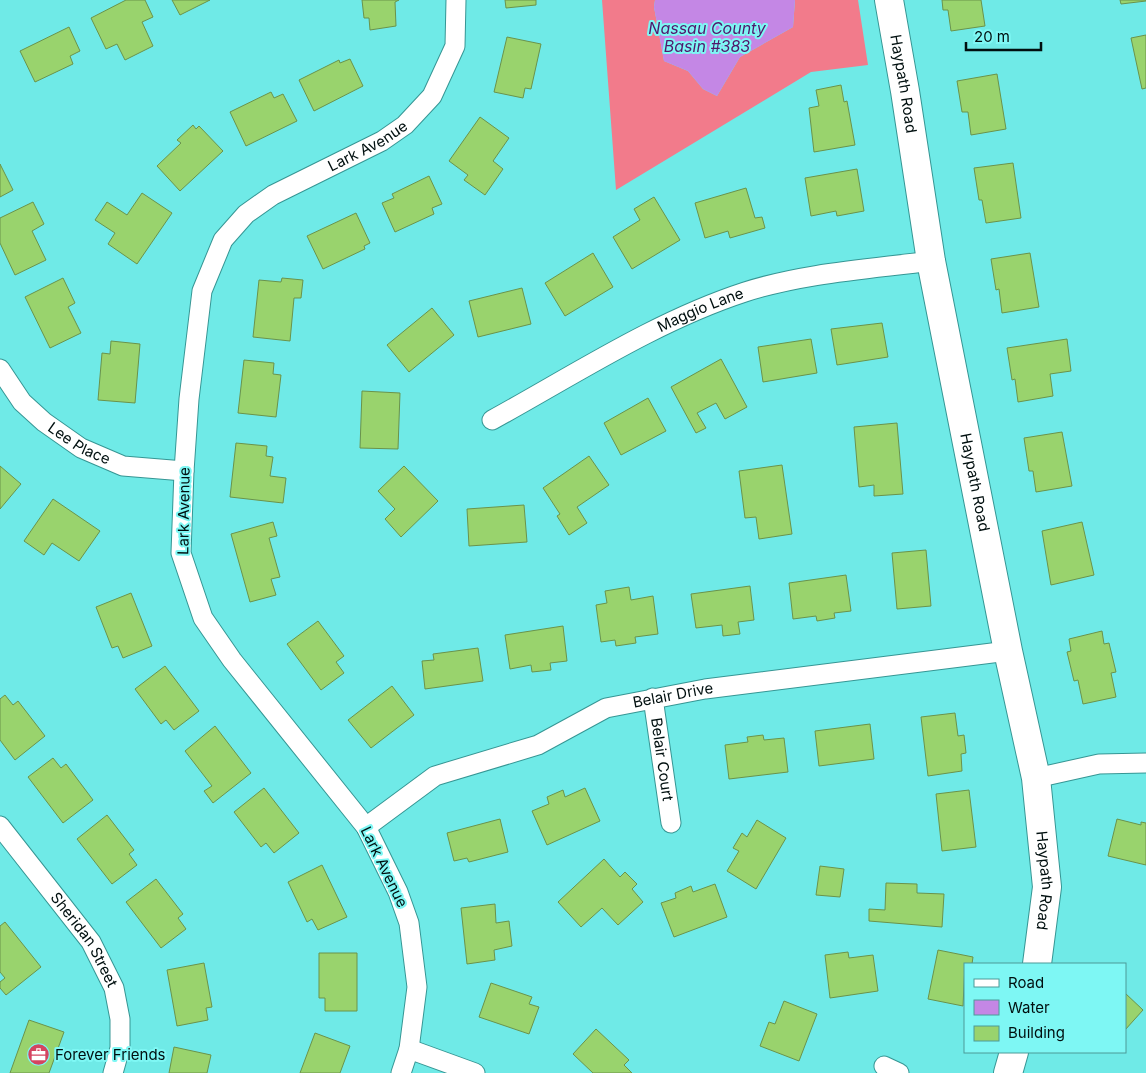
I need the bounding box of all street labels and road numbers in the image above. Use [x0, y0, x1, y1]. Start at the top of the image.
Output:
street label: Haypath Road [886, 33, 921, 134]
street label: Lark Avenue [325, 116, 411, 175]
street label: Maggio Lane [654, 283, 746, 336]
street label: Lee Place [45, 418, 113, 468]
street label: Haypath Road [956, 431, 994, 533]
street label: Lark Avenue [173, 467, 194, 555]
street label: Belair Drive [631, 678, 714, 712]
street label: Belair Court [647, 716, 678, 802]
street label: Lark Avenue [357, 823, 412, 910]
street label: Haypath Road [1032, 830, 1057, 931]
street label: Sheridan Street [47, 888, 122, 990]

